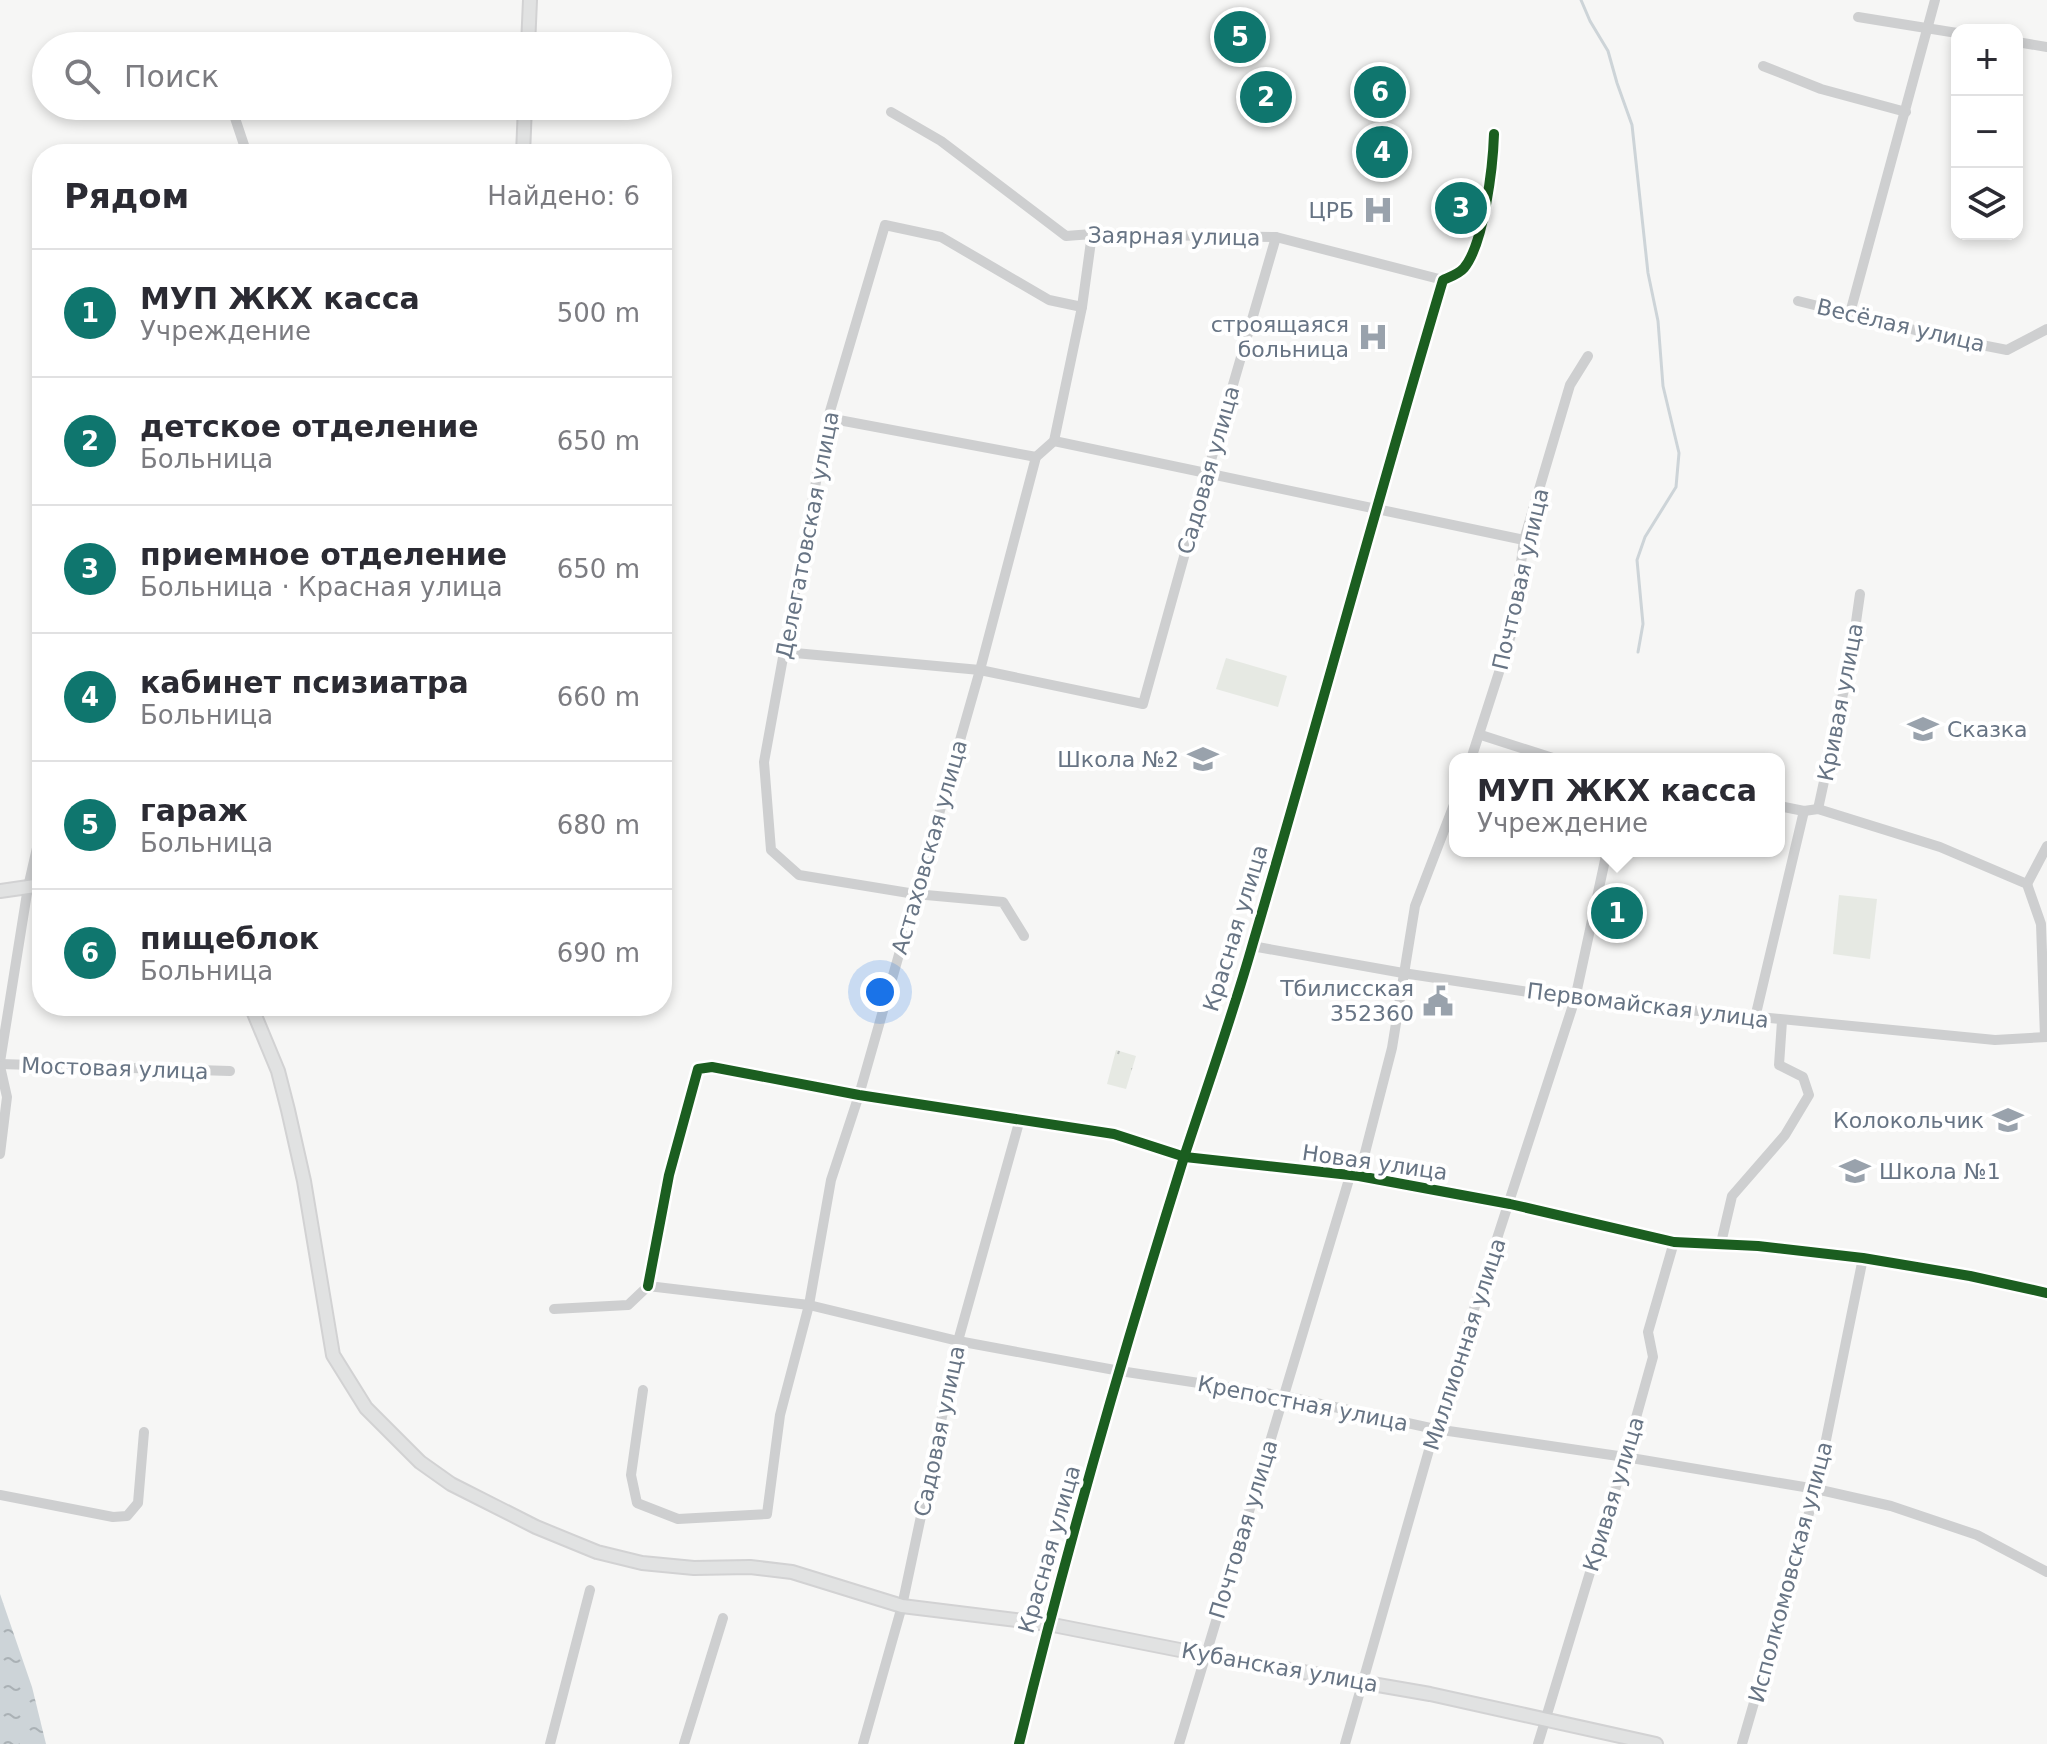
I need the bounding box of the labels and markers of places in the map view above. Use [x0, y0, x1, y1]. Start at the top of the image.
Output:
pin: 5 [1214, 7, 1266, 67]
pin: 6 [1354, 62, 1406, 122]
pin: 2 [1240, 67, 1292, 127]
pin: 4 [1356, 122, 1408, 182]
pin: 3 [1435, 178, 1487, 238]
hospital icon: ЦРБ [1361, 193, 1395, 227]
place label: ЦРБ [1309, 198, 1354, 223]
place label: строящаяся больница [1211, 312, 1349, 362]
hospital icon: строящаяся больница [1356, 320, 1390, 354]
school or university icon: Сказка [1906, 712, 1940, 746]
place label: Сказка [1947, 717, 2028, 742]
school or university icon: Школа №2 [1186, 742, 1220, 776]
place label: Школа №2 [1057, 747, 1179, 772]
pin: 1 [1591, 883, 1643, 943]
place label: Тбилисская 352360 [1279, 976, 1414, 1026]
public building icon: Тбилисская 352360 [1421, 984, 1455, 1018]
school or university icon: Колокольчик [1991, 1103, 2025, 1137]
place label: Колокольчик [1833, 1108, 1984, 1133]
school or university icon: Школа №1 [1838, 1154, 1872, 1188]
place label: Школа №1 [1879, 1159, 2001, 1184]

